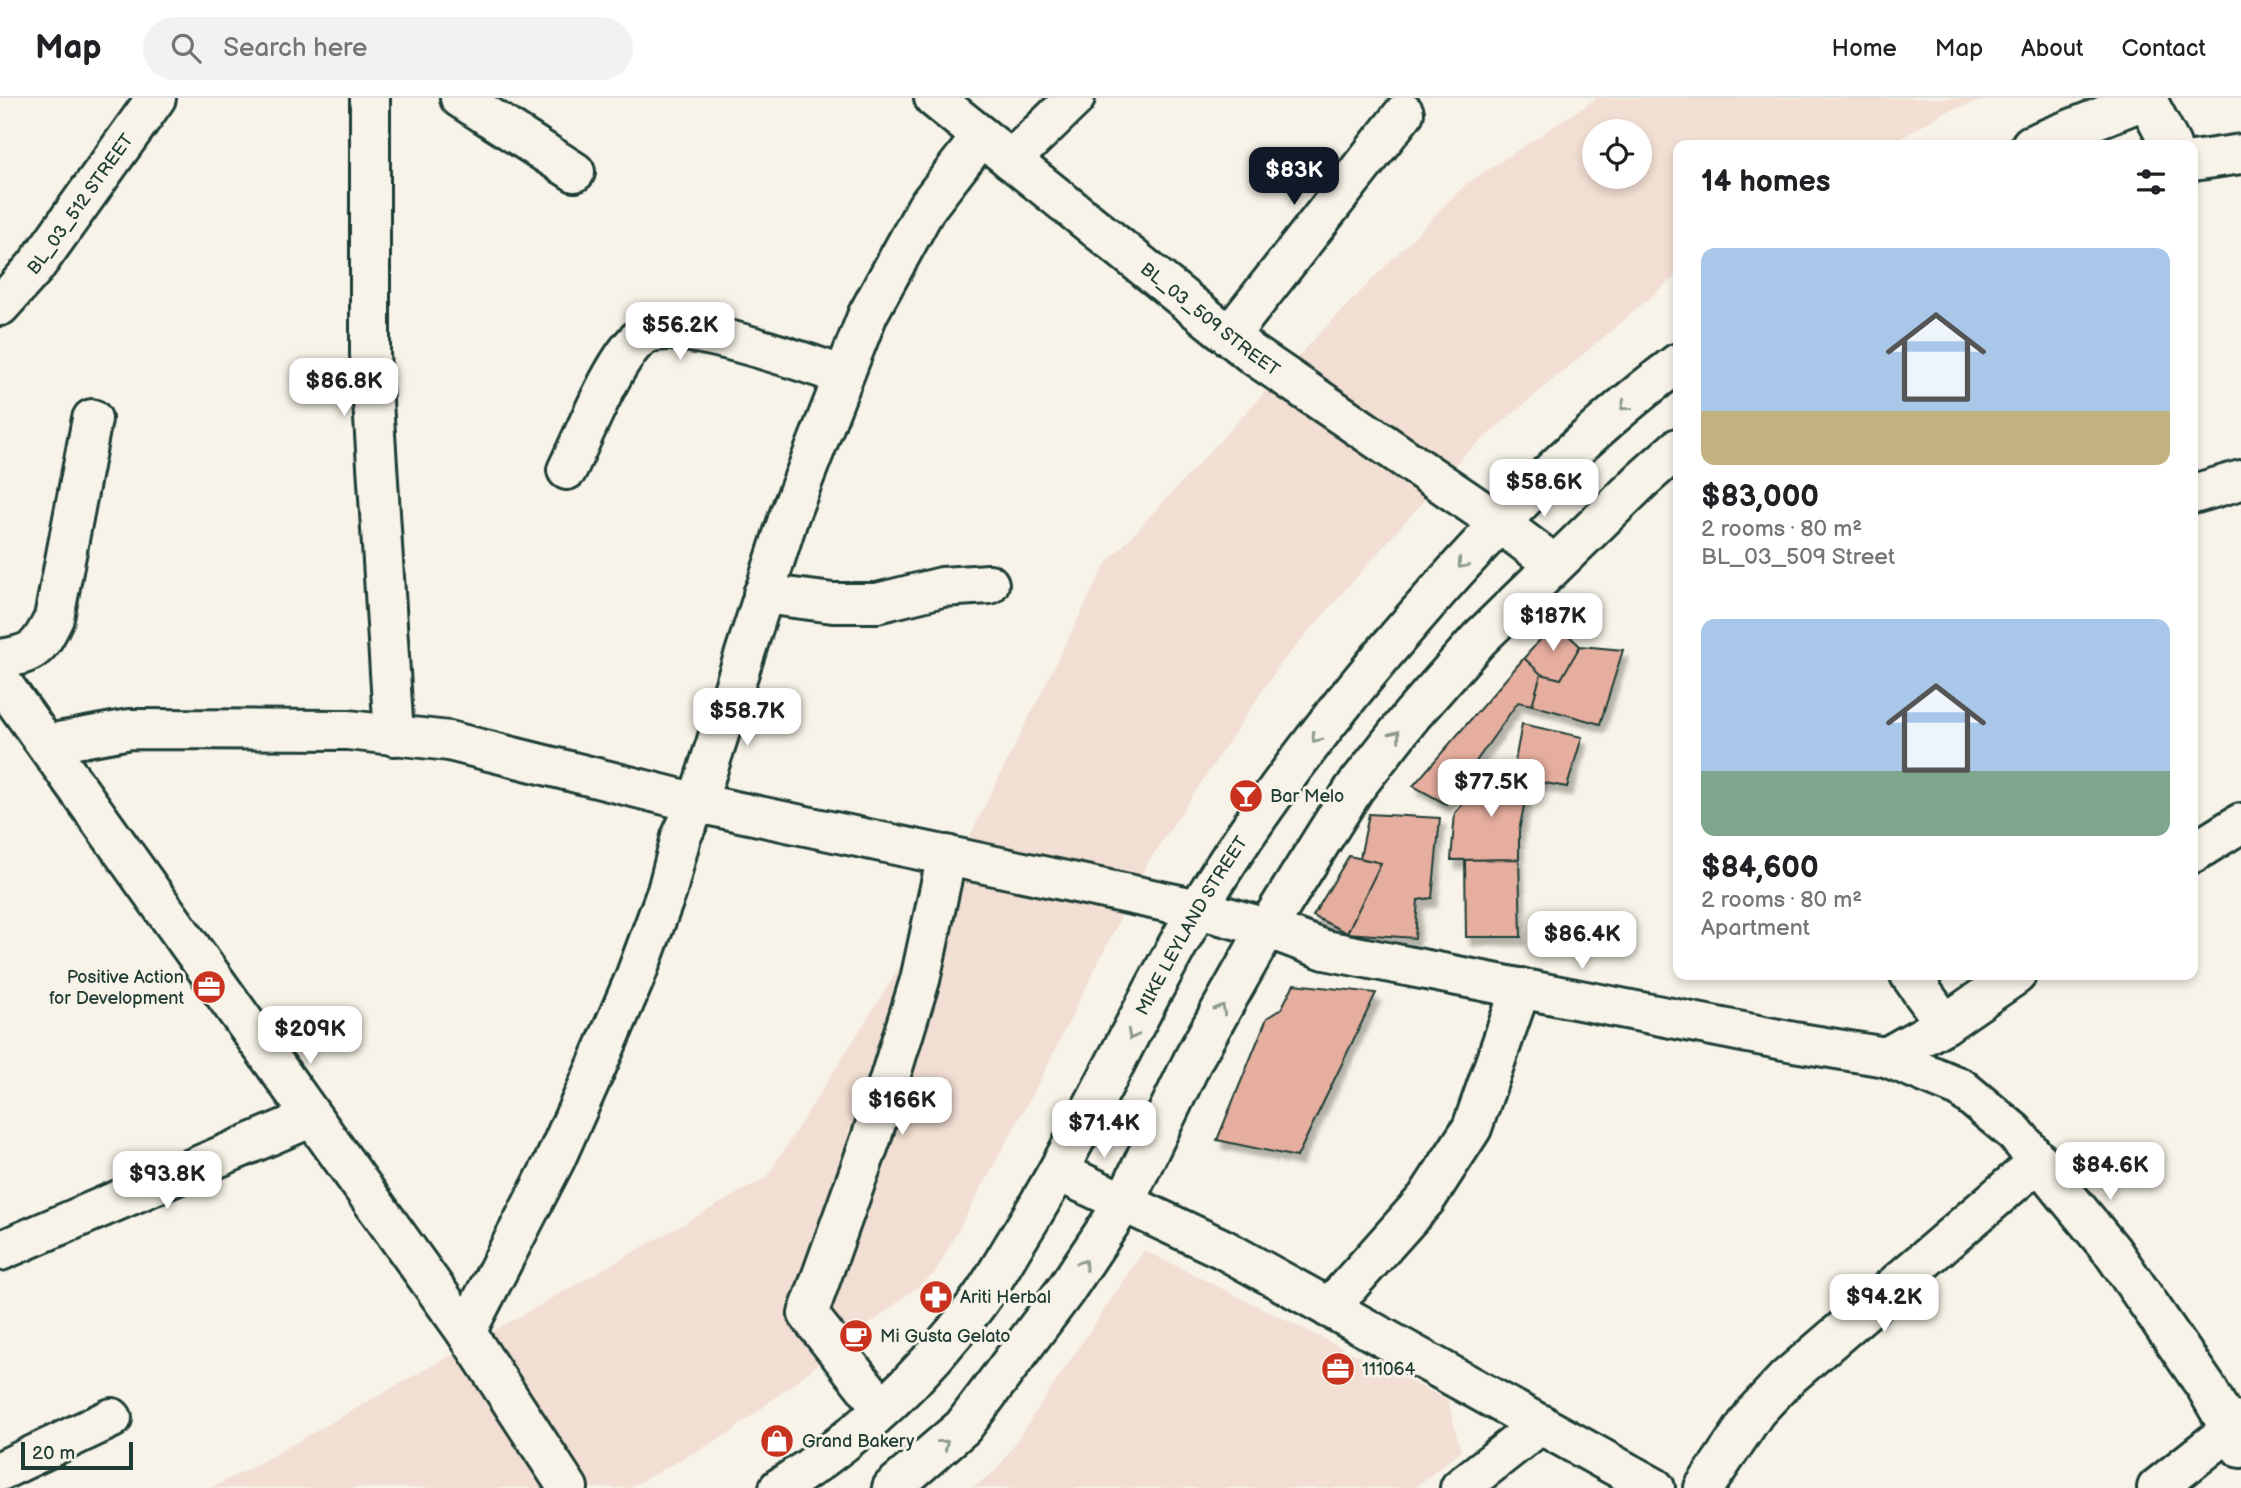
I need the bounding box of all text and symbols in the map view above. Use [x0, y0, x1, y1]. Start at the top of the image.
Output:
search box [143, 17, 633, 80]
text: Map [35, 28, 101, 68]
icon: search [167, 29, 205, 67]
text: Search here [223, 33, 367, 64]
text: Home [1832, 34, 1897, 63]
text: Map [1935, 34, 1983, 63]
text: About [2021, 34, 2083, 63]
text: Contact [2121, 34, 2206, 63]
map controls [1582, 119, 1652, 189]
button: locate [1582, 119, 1652, 189]
street label: BL_03_512 STREET [23, 129, 138, 279]
pin: $83K [1253, 148, 1335, 207]
text: $83K [1265, 156, 1323, 184]
icon: filters [2132, 163, 2170, 201]
text: 14 homes [1701, 164, 1830, 200]
street label: BL_03_509 STREET [1136, 258, 1284, 380]
icon: home [1873, 294, 1999, 420]
pin: $56.2K [623, 302, 737, 362]
text: $56.2K [642, 311, 718, 339]
pin: $86.8K [287, 358, 401, 418]
text: $86.8K [305, 367, 383, 395]
one-way arrow [1621, 398, 1634, 410]
pin: $58.6K [1487, 460, 1601, 519]
text: $58.6K [1506, 468, 1582, 496]
text: $83,000 [1701, 479, 1819, 515]
text: 2 rooms · 80 m² [1701, 515, 1862, 543]
text: BL_03_509 Street [1701, 543, 1895, 571]
one-way arrow [1458, 555, 1470, 568]
pin: $187K [1504, 594, 1602, 653]
text: $187K [1520, 602, 1587, 630]
icon: home [1873, 665, 1999, 791]
pin: $58.7K [690, 688, 804, 748]
text: $58.7K [709, 697, 785, 725]
one-way arrow [1311, 730, 1324, 742]
one-way arrow [1387, 730, 1400, 743]
pin: $77.5K [1434, 760, 1548, 819]
text: $77.5K [1454, 768, 1528, 796]
bar icon: Bar Melo [1227, 777, 1265, 815]
place label: Bar Melo [1270, 786, 1344, 807]
street label: MIKE LEYLAND STREET [1131, 832, 1252, 1019]
text: $84,600 [1701, 850, 1819, 886]
text: 2 rooms · 80 m² [1701, 886, 1862, 914]
pin: $86.4K [1525, 912, 1639, 971]
text: Apartment [1701, 914, 1810, 942]
text: $86.4K [1543, 920, 1621, 948]
place label: Positive Action for Development [49, 967, 184, 1009]
office icon: Positive Action for Development [190, 968, 228, 1006]
one-way arrow [1213, 1004, 1226, 1016]
pin: $209K [261, 1006, 359, 1066]
text: $209K [274, 1015, 346, 1043]
one-way arrow [1127, 1028, 1140, 1040]
pin: $166K [853, 1077, 951, 1137]
text: $166K [868, 1086, 936, 1114]
pin: $71.4K [1047, 1100, 1161, 1160]
text: $71.4K [1068, 1109, 1140, 1137]
pin: $84.6K [2053, 1142, 2167, 1202]
text: $84.6K [2071, 1151, 2149, 1179]
pin: $93.8K [110, 1152, 224, 1211]
text: $93.8K [129, 1160, 205, 1188]
one-way arrow [1075, 1259, 1087, 1272]
pin: $94.2K [1827, 1274, 1941, 1334]
pharmacy icon: Ariti Herbal [917, 1278, 955, 1316]
text: $94.2K [1846, 1283, 1922, 1311]
place label: Ariti Herbal [960, 1287, 1051, 1308]
cafe icon: Mi Gusta Gelato [837, 1317, 875, 1355]
place label: Mi Gusta Gelato [880, 1326, 1011, 1347]
office icon: 111064 [1319, 1350, 1357, 1388]
place label: 111064 [1362, 1359, 1415, 1380]
shop icon: Grand Bakery [758, 1422, 796, 1460]
place label: Grand Bakery [802, 1431, 915, 1452]
scale bar [21, 1439, 133, 1471]
one-way arrow [936, 1440, 949, 1452]
text: 20 m [32, 1442, 75, 1465]

